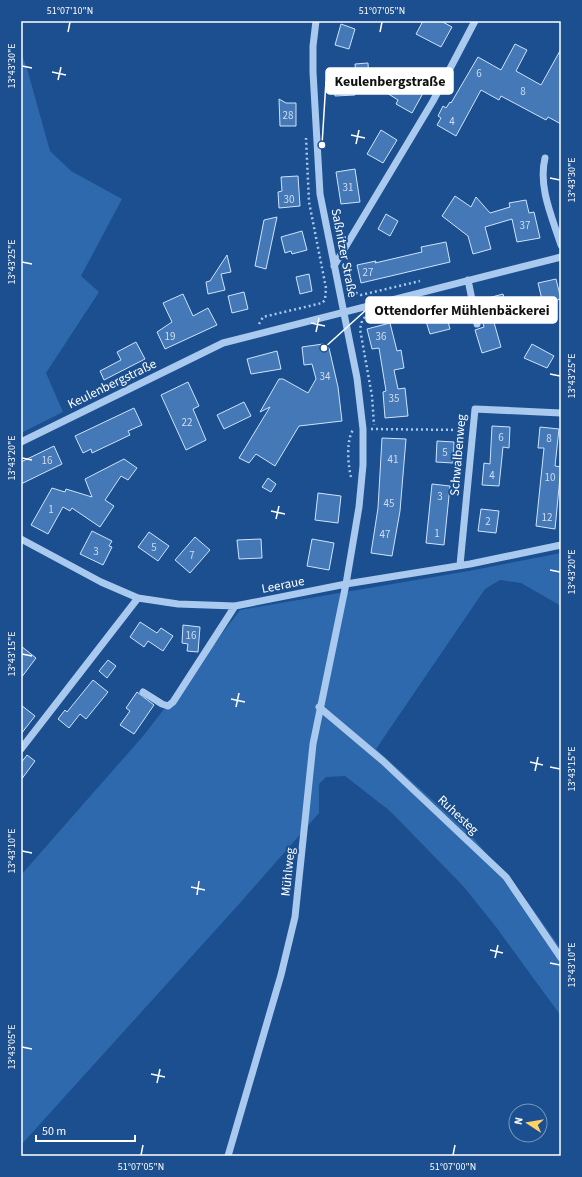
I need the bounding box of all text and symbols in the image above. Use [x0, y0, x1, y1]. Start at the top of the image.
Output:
text: 51°07'10"N [47, 4, 93, 18]
text: 51°07'05"N [359, 4, 405, 18]
text: 13°43'30"E [5, 43, 19, 89]
house number: 6 [476, 66, 482, 81]
callout: Keulenbergstraße [326, 68, 453, 94]
text: Keulenbergstraße [335, 72, 445, 92]
house number: 8 [520, 84, 526, 99]
house number: 28 [283, 108, 294, 123]
house number: 4 [449, 114, 455, 129]
text: 13°43'30"E [565, 157, 579, 203]
house number: 31 [343, 180, 353, 195]
house number: 30 [284, 192, 294, 207]
street label: Saßnitzer Straße [327, 207, 361, 299]
house number: 37 [520, 218, 530, 233]
text: 13°43'25"E [5, 239, 19, 285]
house number: 27 [363, 265, 373, 280]
callout: Ottendorfer Mühlenbäckerei [366, 297, 557, 323]
text: Ottendorfer Mühlenbäckerei [374, 301, 550, 321]
house number: 19 [165, 329, 175, 344]
house number: 36 [376, 329, 387, 344]
text: 13°43'25"E [565, 353, 579, 399]
street label: Keulenbergstraße [65, 355, 159, 413]
house number: 34 [320, 369, 331, 384]
house number: 35 [389, 391, 399, 406]
street label: Schwalbenweg [445, 413, 471, 497]
house number: 22 [182, 415, 192, 430]
house number: 6 [498, 430, 504, 445]
house number: 8 [546, 431, 552, 446]
text: 13°43'20"E [5, 435, 19, 481]
house number: 5 [442, 445, 448, 460]
house number: 41 [388, 452, 398, 467]
house number: 16 [42, 453, 53, 468]
house number: 4 [489, 468, 495, 483]
house number: 10 [545, 470, 555, 485]
house number: 3 [437, 489, 443, 504]
house number: 45 [384, 496, 394, 511]
house number: 1 [48, 502, 54, 517]
house number: 12 [542, 510, 552, 525]
house number: 2 [485, 514, 491, 529]
house number: 1 [434, 526, 440, 541]
house number: 47 [380, 527, 390, 542]
house number: 5 [151, 540, 157, 555]
house number: 3 [93, 544, 99, 559]
house number: 7 [189, 548, 195, 563]
text: 13°43'20"E [565, 549, 579, 595]
street label: Leeraue [260, 572, 306, 598]
house number: 16 [186, 628, 197, 643]
text: 13°43'15"E [5, 631, 19, 677]
text: 13°43'15"E [565, 746, 579, 792]
street label: Ruhesteg [433, 791, 483, 839]
text: 13°43'10"E [5, 828, 19, 874]
street label: Mühlweg [276, 846, 300, 897]
text: 13°43'10"E [565, 942, 579, 988]
text: 13°43'05"E [5, 1024, 19, 1070]
north arrow [508, 1103, 548, 1143]
text: N [511, 1116, 527, 1126]
scale bar [36, 1117, 135, 1143]
text: 50 m [42, 1123, 66, 1140]
text: 51°07'05"N [118, 1160, 164, 1174]
text: 51°07'00"N [430, 1160, 476, 1174]

